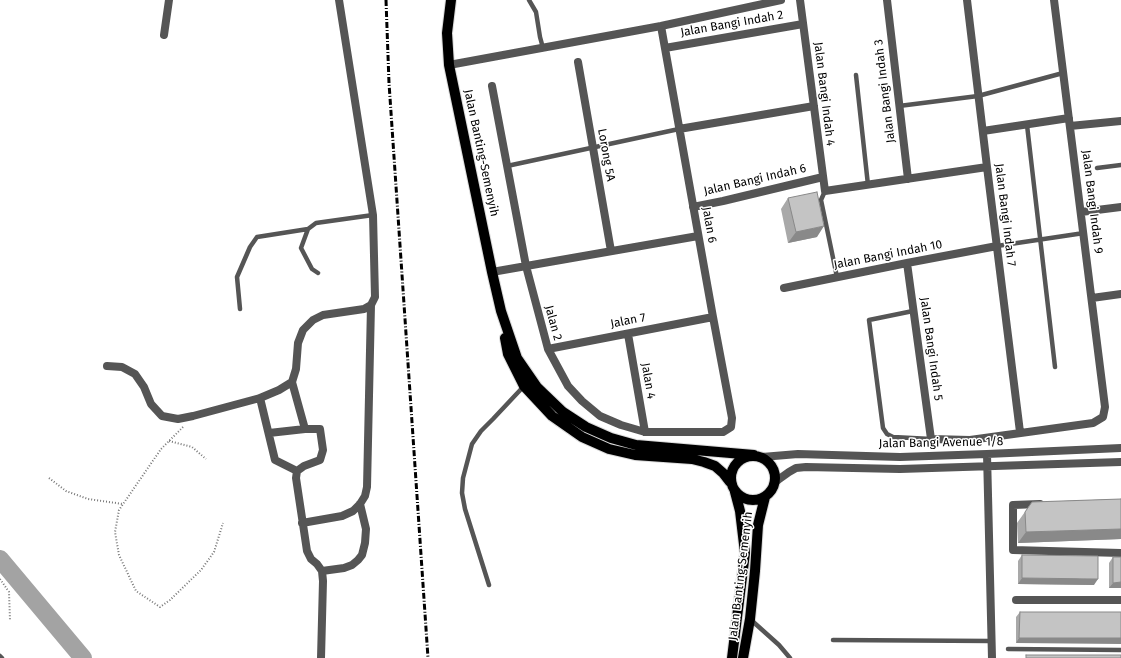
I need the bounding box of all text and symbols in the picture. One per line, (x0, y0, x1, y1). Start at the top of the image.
street label: Jalan Bangi Indah 2 (679, 8, 785, 40)
street label: Jalan Bangi Indah 3 (871, 38, 899, 144)
street label: Jalan Bangi Indah 4 (810, 41, 838, 147)
street label: Jalan Banting-Semenyih (460, 88, 502, 218)
street label: Lorong 5A (594, 128, 618, 182)
street label: Jalan Bangi Indah 9 (1078, 149, 1106, 255)
street label: Jalan Bangi Indah 6 (702, 161, 808, 199)
street label: Jalan Bangi Indah 7 (992, 163, 1018, 267)
street label: Jalan 6 (699, 206, 719, 244)
street label: Jalan Bangi Indah 10 (832, 237, 944, 273)
street label: Jalan Bangi Indah 5 (917, 296, 945, 402)
street label: Jalan 2 (541, 304, 565, 342)
street label: Jalan 7 (609, 311, 647, 331)
street label: Jalan 4 (638, 362, 658, 400)
street label: Jalan Bangi Avenue 1/8 (879, 435, 1003, 451)
street label: Jalan Banting-Semenyih (726, 511, 756, 641)

